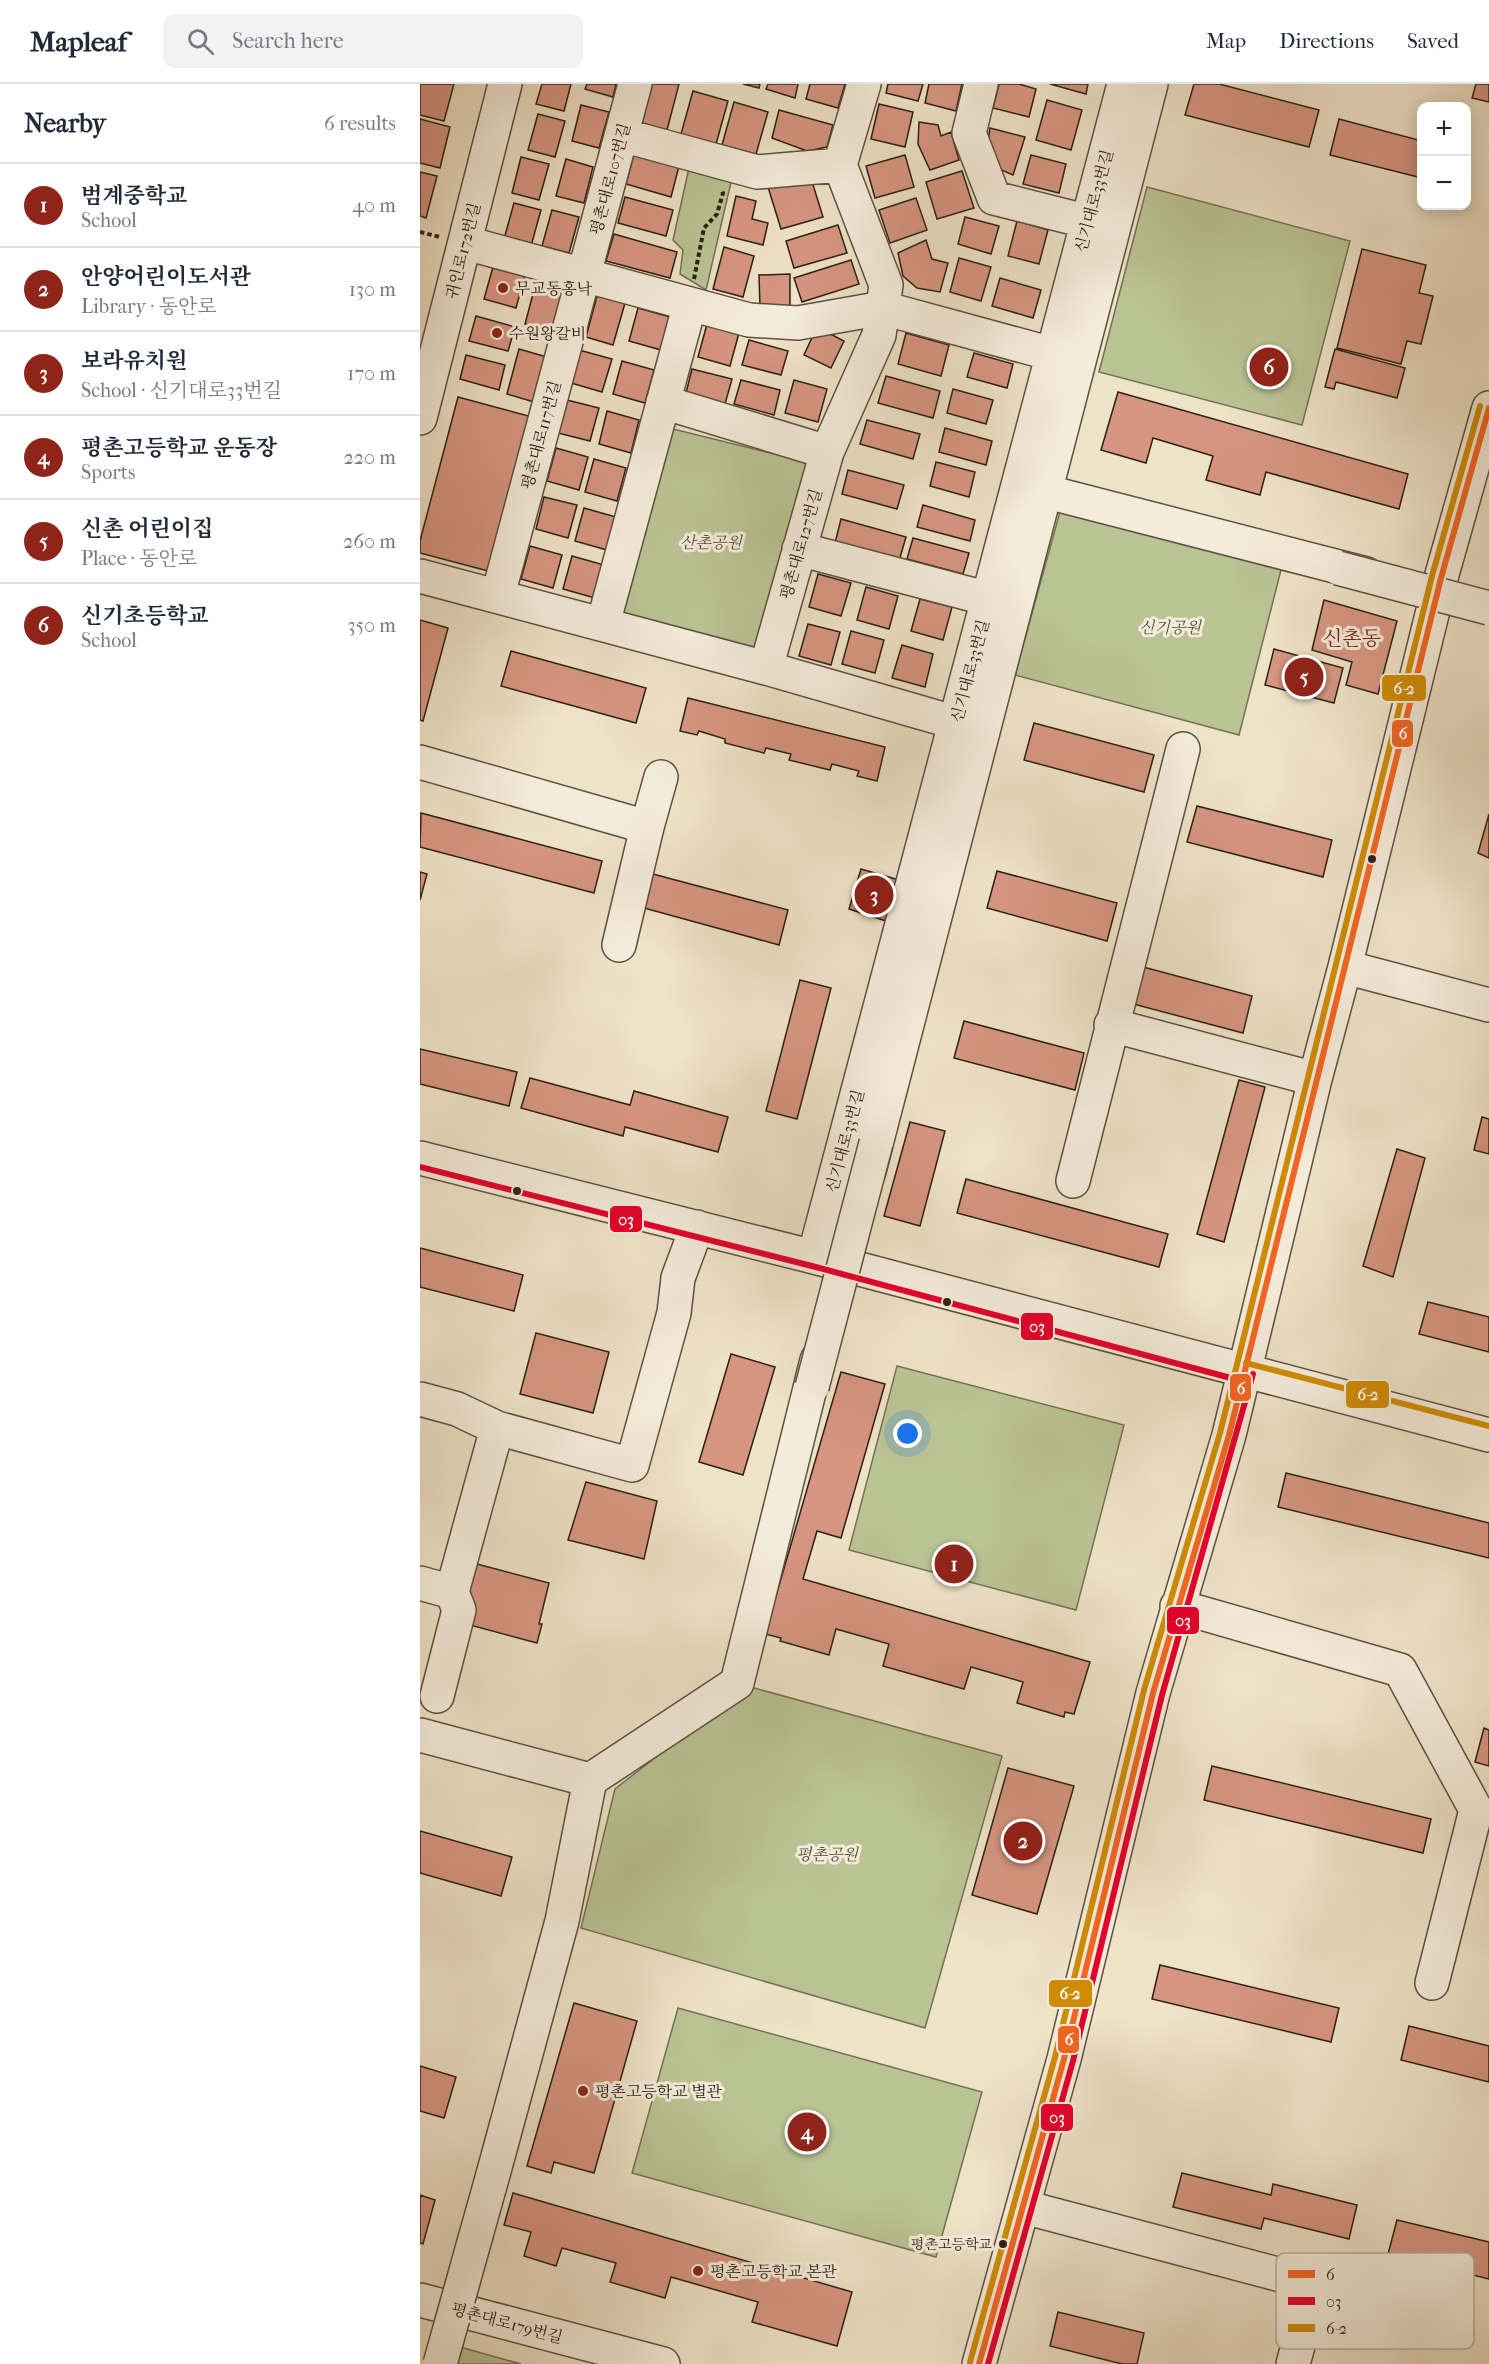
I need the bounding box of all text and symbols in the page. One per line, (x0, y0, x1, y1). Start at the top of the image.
search box (163, 14, 583, 68)
text: Mapleaf (30, 25, 127, 58)
icon: search (184, 25, 217, 58)
text: Search here (232, 28, 344, 54)
text: Map (1206, 29, 1246, 53)
text: Directions (1279, 29, 1374, 53)
text: Saved (1407, 29, 1459, 53)
map controls (1417, 102, 1471, 210)
button: + (1417, 102, 1471, 156)
text: Nearby (24, 108, 106, 139)
text: 6 results (324, 112, 396, 135)
street label: 평촌대로107번길 (586, 121, 634, 237)
street label: 신기대로33번길 (1071, 147, 1117, 255)
button: − (1417, 156, 1471, 210)
text: 범계중학교 (81, 183, 187, 209)
text: 1 (40, 194, 47, 217)
text: 40 m (352, 194, 396, 217)
street label: 귀인로172번길 (442, 201, 484, 301)
text: School (81, 209, 137, 232)
text: 안양어린이도서관 (81, 264, 251, 290)
text: 2 (38, 278, 49, 301)
text: 130 m (349, 278, 396, 301)
place label: 무교동홍낙 (515, 279, 593, 298)
marker: 무교동홍낙 (496, 281, 510, 295)
text: Library · 동안로 (81, 295, 217, 318)
place label: 수원왕갈비 (509, 324, 586, 343)
marker: 수원왕갈비 (490, 326, 504, 340)
pin: 6 (1250, 344, 1288, 390)
text: 보라유치원 (81, 348, 187, 374)
text: 3 (39, 362, 48, 385)
text: 170 m (347, 362, 396, 385)
text: School · 신기대로33번길 (81, 379, 282, 402)
street label: 평촌대로117번길 (517, 379, 565, 491)
text: 평촌고등학교 운동장 (81, 435, 277, 461)
text: 4 (38, 446, 49, 469)
text: 220 m (343, 446, 396, 469)
text: Sports (81, 461, 135, 484)
street label: 평촌대로127번길 (776, 486, 826, 602)
text: 신촌 어린이집 (81, 516, 213, 542)
text: 5 (39, 530, 48, 553)
text: 260 m (343, 530, 396, 553)
park label: 산촌공원 (680, 533, 743, 552)
text: Place · 동안로 (81, 547, 197, 570)
text: 신기초등학교 (81, 603, 209, 629)
text: 6 (38, 614, 49, 637)
text: 350 m (347, 614, 396, 637)
street label: 신기대로33번길 (947, 617, 993, 725)
park label: 신기공원 (1139, 618, 1202, 637)
district label: 신촌동 (1323, 627, 1381, 650)
text: School (81, 629, 137, 652)
pin: 5 (1284, 654, 1324, 700)
line badge: 6-2 (1381, 674, 1427, 702)
text: 6-2 (1393, 679, 1415, 698)
line badge: 6 (1391, 719, 1414, 748)
text: 6 (1399, 724, 1408, 743)
unlabelled marker (1366, 853, 1378, 865)
pin: 3 (854, 872, 894, 918)
street label: 신기대로33번길 (822, 1087, 868, 1195)
unlabelled marker (511, 1185, 523, 1197)
line badge: 03 (609, 1205, 643, 1233)
text: 03 (618, 1210, 634, 1230)
unlabelled marker (941, 1296, 953, 1308)
line badge: 03 (1020, 1312, 1054, 1341)
text: 03 (1029, 1317, 1045, 1337)
line badge: 6 (1229, 1373, 1252, 1402)
text: 6 (1237, 1379, 1246, 1398)
line badge: 6-2 (1345, 1380, 1390, 1409)
text: 6-2 (1357, 1385, 1379, 1404)
your location (893, 1419, 922, 1448)
pin: 1 (934, 1542, 974, 1586)
line badge: 03 (1166, 1606, 1200, 1635)
text: 03 (1175, 1611, 1191, 1631)
pin: 2 (1004, 1818, 1042, 1864)
park label: 평촌공원 (796, 1845, 859, 1864)
line badge: 6-2 (1048, 1979, 1093, 2008)
text: 6-2 (1059, 1984, 1081, 2003)
line badge: 6 (1057, 2025, 1080, 2054)
text: 6 (1065, 2030, 1074, 2049)
place label: 평촌고등학교 별관 (595, 2082, 723, 2101)
marker: 평촌고등학교 별관 (576, 2084, 590, 2098)
line badge: 03 (1040, 2103, 1074, 2132)
text: 03 (1049, 2108, 1065, 2128)
pin: 4 (788, 2110, 826, 2154)
place label: 평촌고등학교 (911, 2236, 992, 2253)
marker: 평촌고등학교 (997, 2238, 1009, 2250)
legend (1276, 2253, 1474, 2349)
place label: 평촌고등학교 본관 (710, 2262, 838, 2281)
marker: 평촌고등학교 본관 (691, 2264, 705, 2278)
text: 6 (1326, 2265, 1335, 2284)
text: 03 (1326, 2292, 1341, 2311)
street label: 평촌대로179번길 (449, 2299, 565, 2347)
text: 6-2 (1326, 2319, 1347, 2338)

